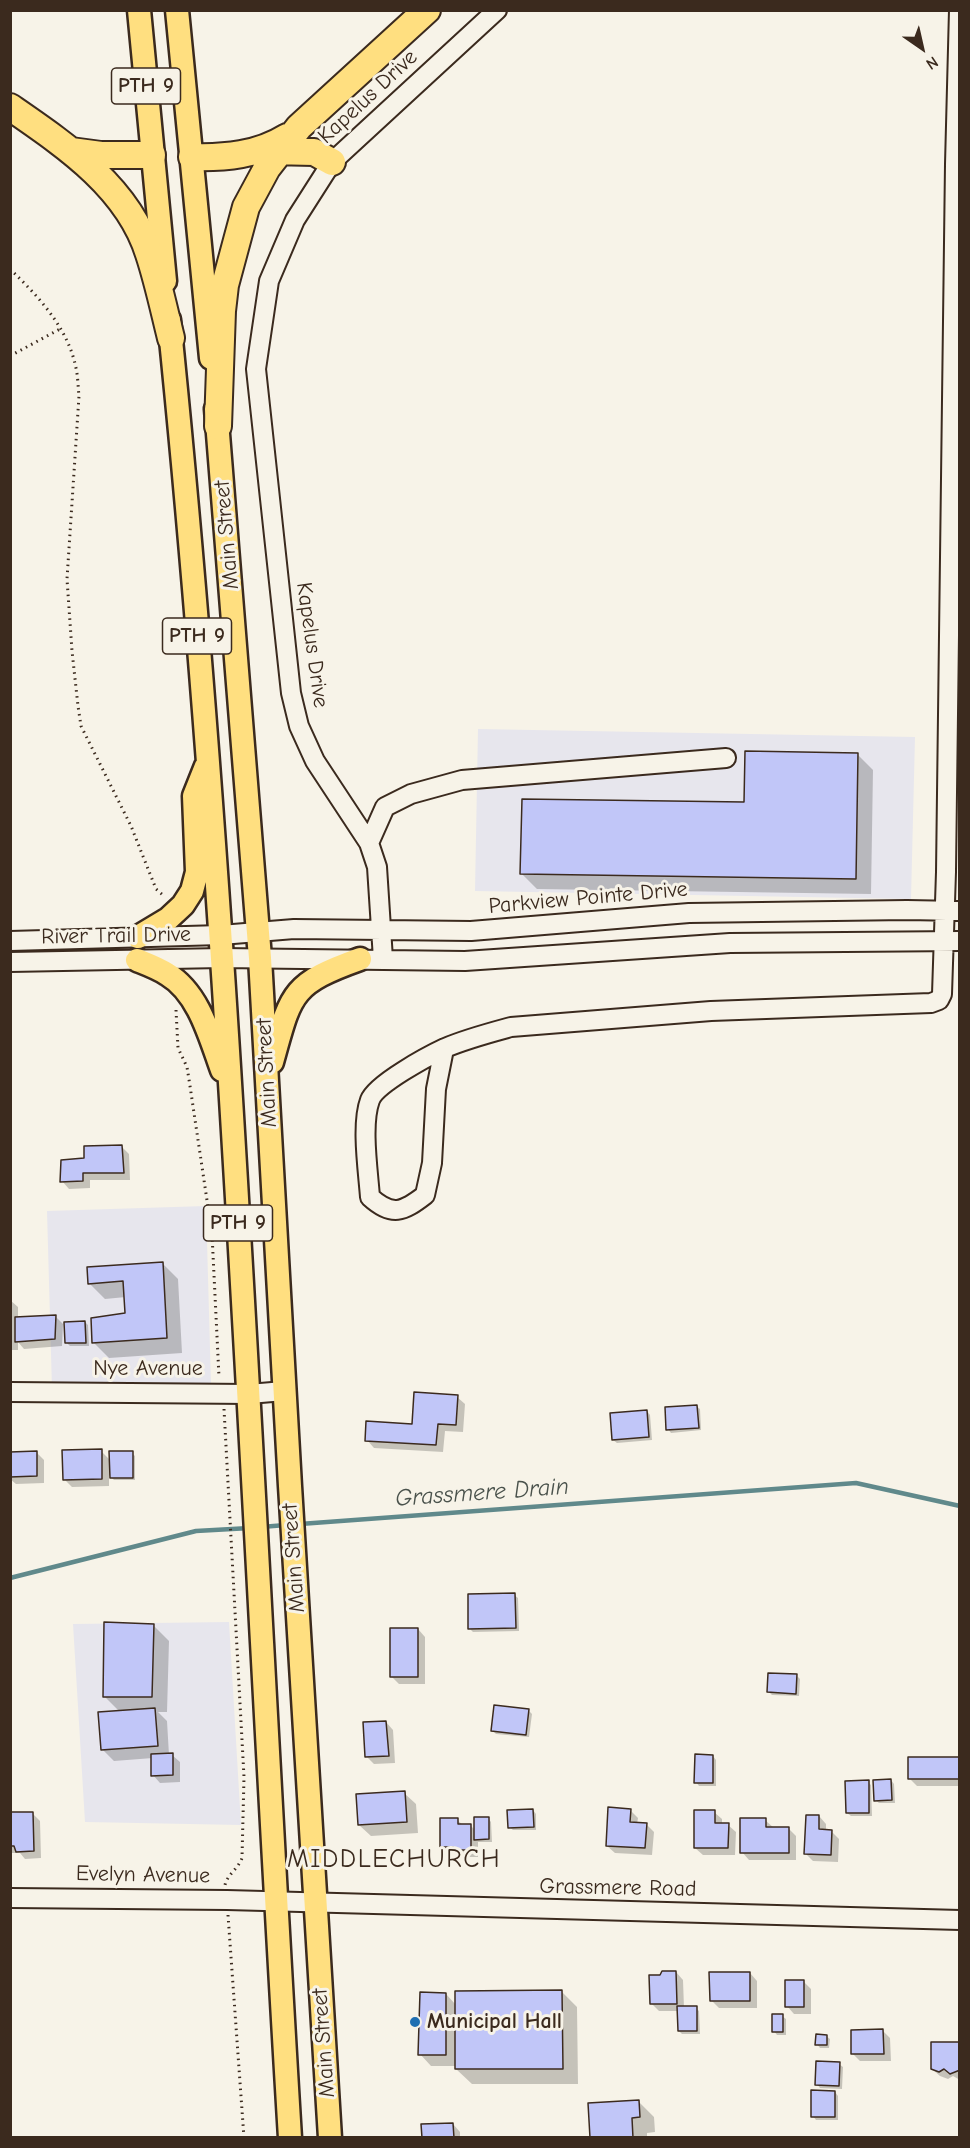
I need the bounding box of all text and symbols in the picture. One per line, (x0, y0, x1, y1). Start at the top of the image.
north arrow (892, 18, 952, 78)
street label: Kapelus Drive (313, 44, 423, 150)
text: N (923, 53, 941, 73)
road number: PTH 9 (112, 68, 180, 104)
street label: Main Street (209, 479, 245, 591)
street label: Kapelus Drive (290, 581, 334, 709)
road number: PTH 9 (162, 618, 232, 654)
street label: Parkview Pointe Drive (488, 876, 688, 920)
street label: River Trail Drive (41, 921, 191, 951)
street label: Main Street (251, 1018, 283, 1128)
road number: PTH 9 (204, 1205, 272, 1241)
street label: Nye Avenue (93, 1356, 203, 1382)
water label: Grassmere Drain (394, 1473, 570, 1513)
street label: Main Street (277, 1503, 311, 1613)
district label: MIDDLECHURCH (287, 1844, 501, 1876)
street label: Evelyn Avenue (76, 1861, 210, 1889)
street label: Grassmere Road (539, 1873, 697, 1903)
street label: Main Street (307, 1988, 341, 2098)
place label: Municipal Hall (427, 2009, 562, 2035)
marker: Municipal Hall (408, 2015, 422, 2029)

